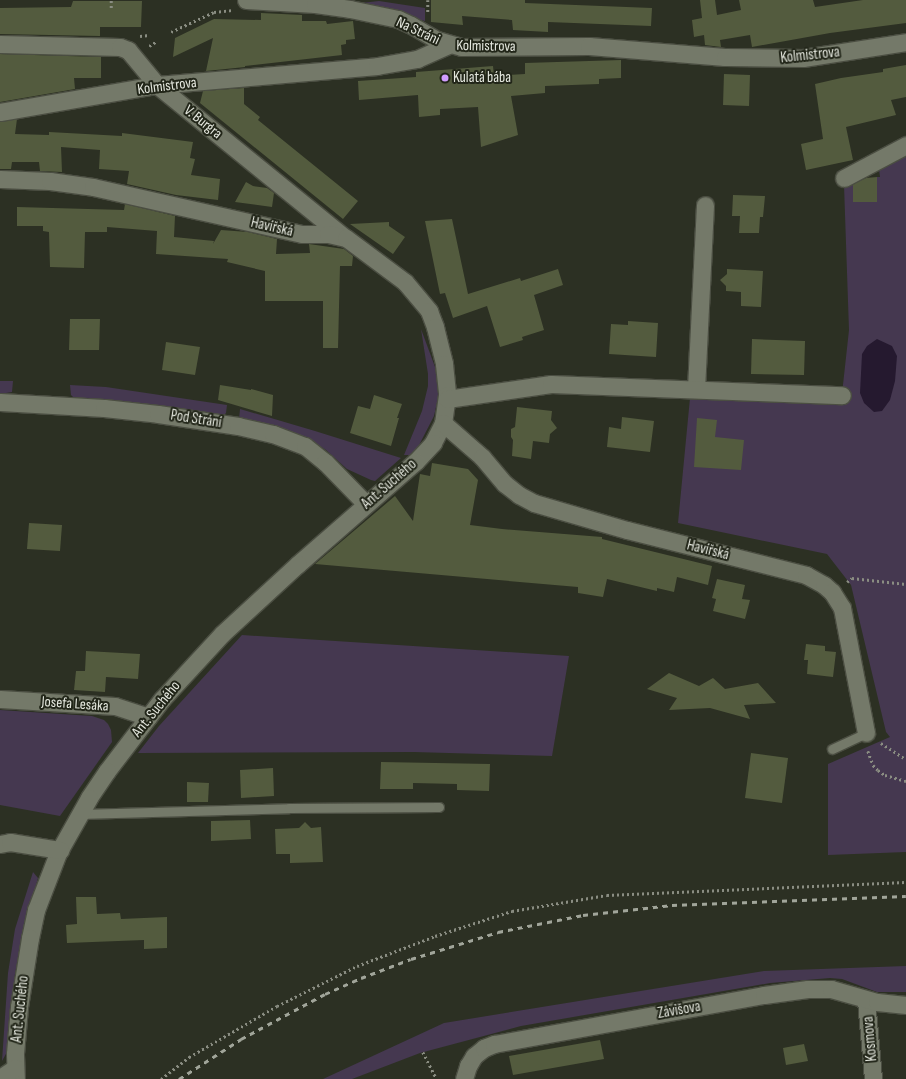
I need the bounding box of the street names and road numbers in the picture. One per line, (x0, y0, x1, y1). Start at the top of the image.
street label: Na Stráni (393, 13, 443, 49)
street label: Kolmistrova (456, 36, 516, 56)
street label: Kolmistrova (779, 43, 841, 67)
street label: Kolmistrova (136, 73, 198, 99)
street label: V. Burgra (180, 101, 226, 143)
street label: Havířská (249, 213, 295, 241)
street label: Pod Strání (169, 406, 223, 432)
street label: Ant. Suchého (358, 455, 420, 513)
street label: Havířská (685, 536, 731, 564)
street label: Ant. Suchého (128, 677, 184, 741)
street label: Josefa Lesáka (41, 693, 109, 715)
street label: Ant. Suchého (8, 975, 32, 1043)
street label: Závišova (656, 997, 702, 1023)
street label: Kosmova (859, 1016, 881, 1062)

